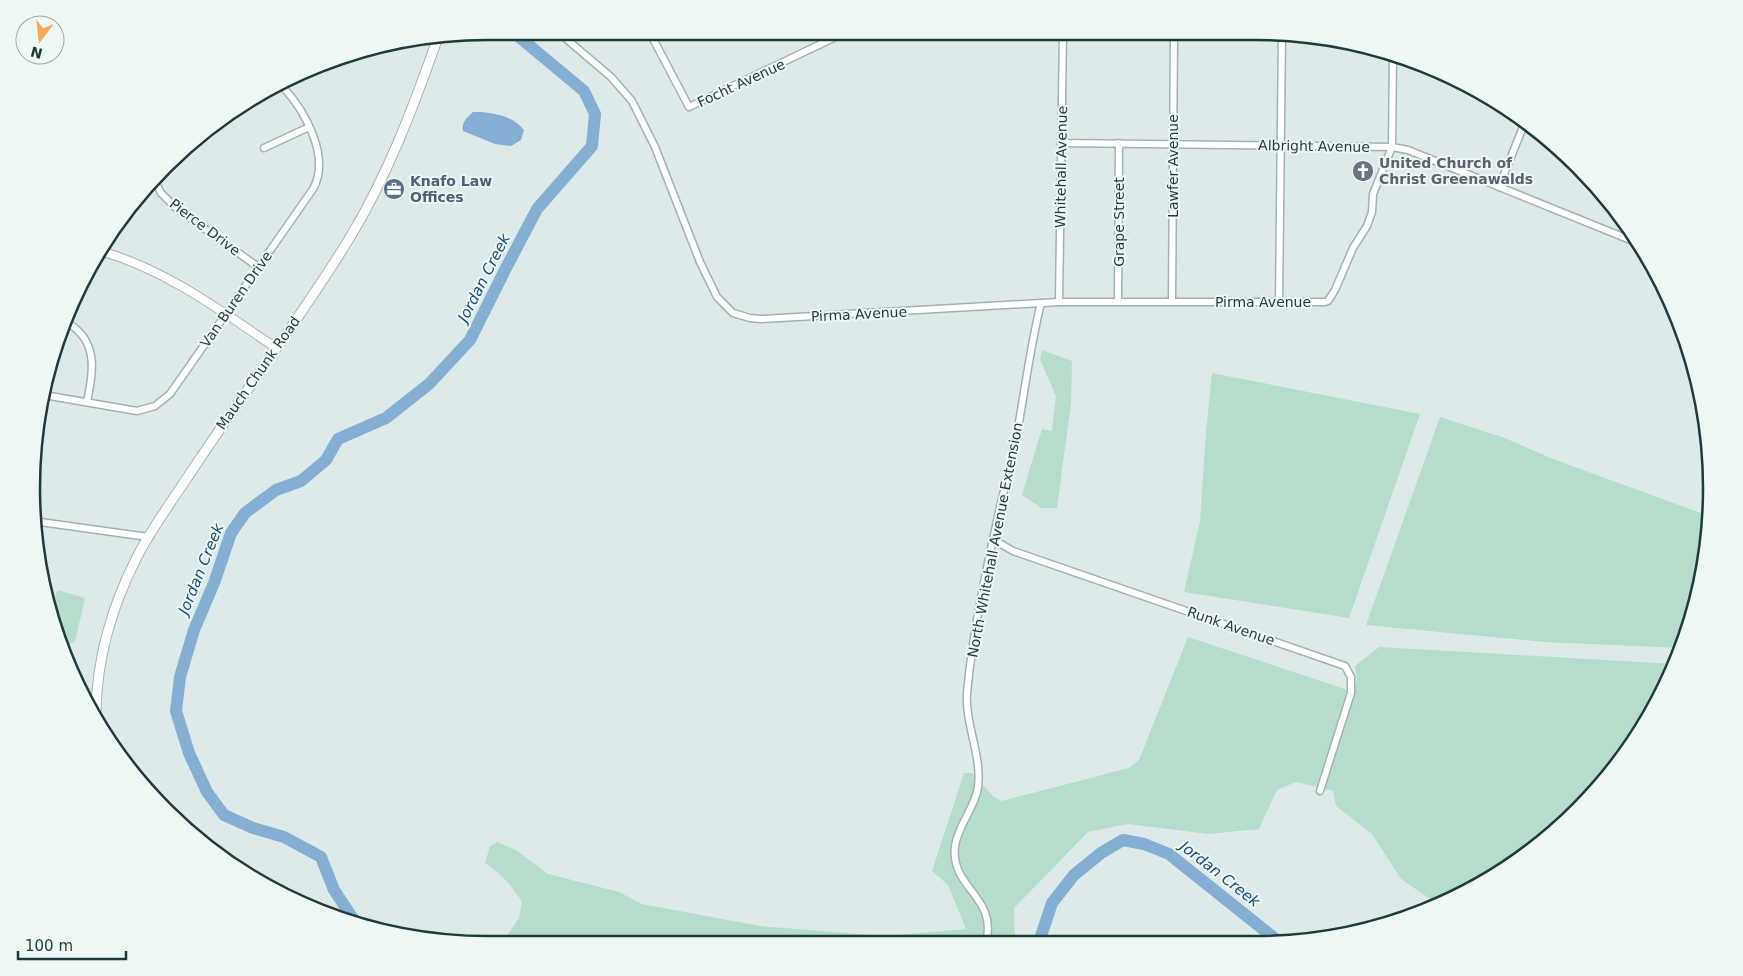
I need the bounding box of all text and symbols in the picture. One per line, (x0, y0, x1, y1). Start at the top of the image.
north arrow (15, 15, 65, 65)
text: N (29, 43, 44, 62)
street label: Focht Avenue (695, 56, 787, 110)
street label: Whitehall Avenue (1052, 106, 1070, 228)
street label: Lawfer Avenue (1165, 114, 1181, 218)
street label: Albright Avenue (1258, 137, 1370, 155)
place label: United Church of Christ Greenawalds (1379, 155, 1533, 187)
church icon: United Church of Christ Greenawalds (1351, 159, 1375, 183)
place label: Knafo Law Offices (410, 173, 492, 205)
office icon: Knafo Law Offices (382, 177, 406, 201)
street label: Grape Street (1111, 177, 1127, 267)
street label: Pierce Drive (167, 195, 243, 259)
water label: Jordan Creek (453, 230, 515, 328)
street label: Van Buren Drive (197, 248, 275, 350)
street label: Pirma Avenue (1215, 294, 1311, 310)
street label: Pirma Avenue (811, 303, 907, 325)
street label: Mauch Chunk Road (213, 313, 303, 433)
street label: North Whitehall Avenue Extension (964, 421, 1026, 659)
water label: Jordan Creek (173, 520, 228, 620)
street label: Runk Avenue (1185, 604, 1277, 648)
water label: Jordan Creek (1174, 835, 1265, 912)
scale bar (18, 928, 125, 960)
text: 100 m (25, 937, 73, 955)

